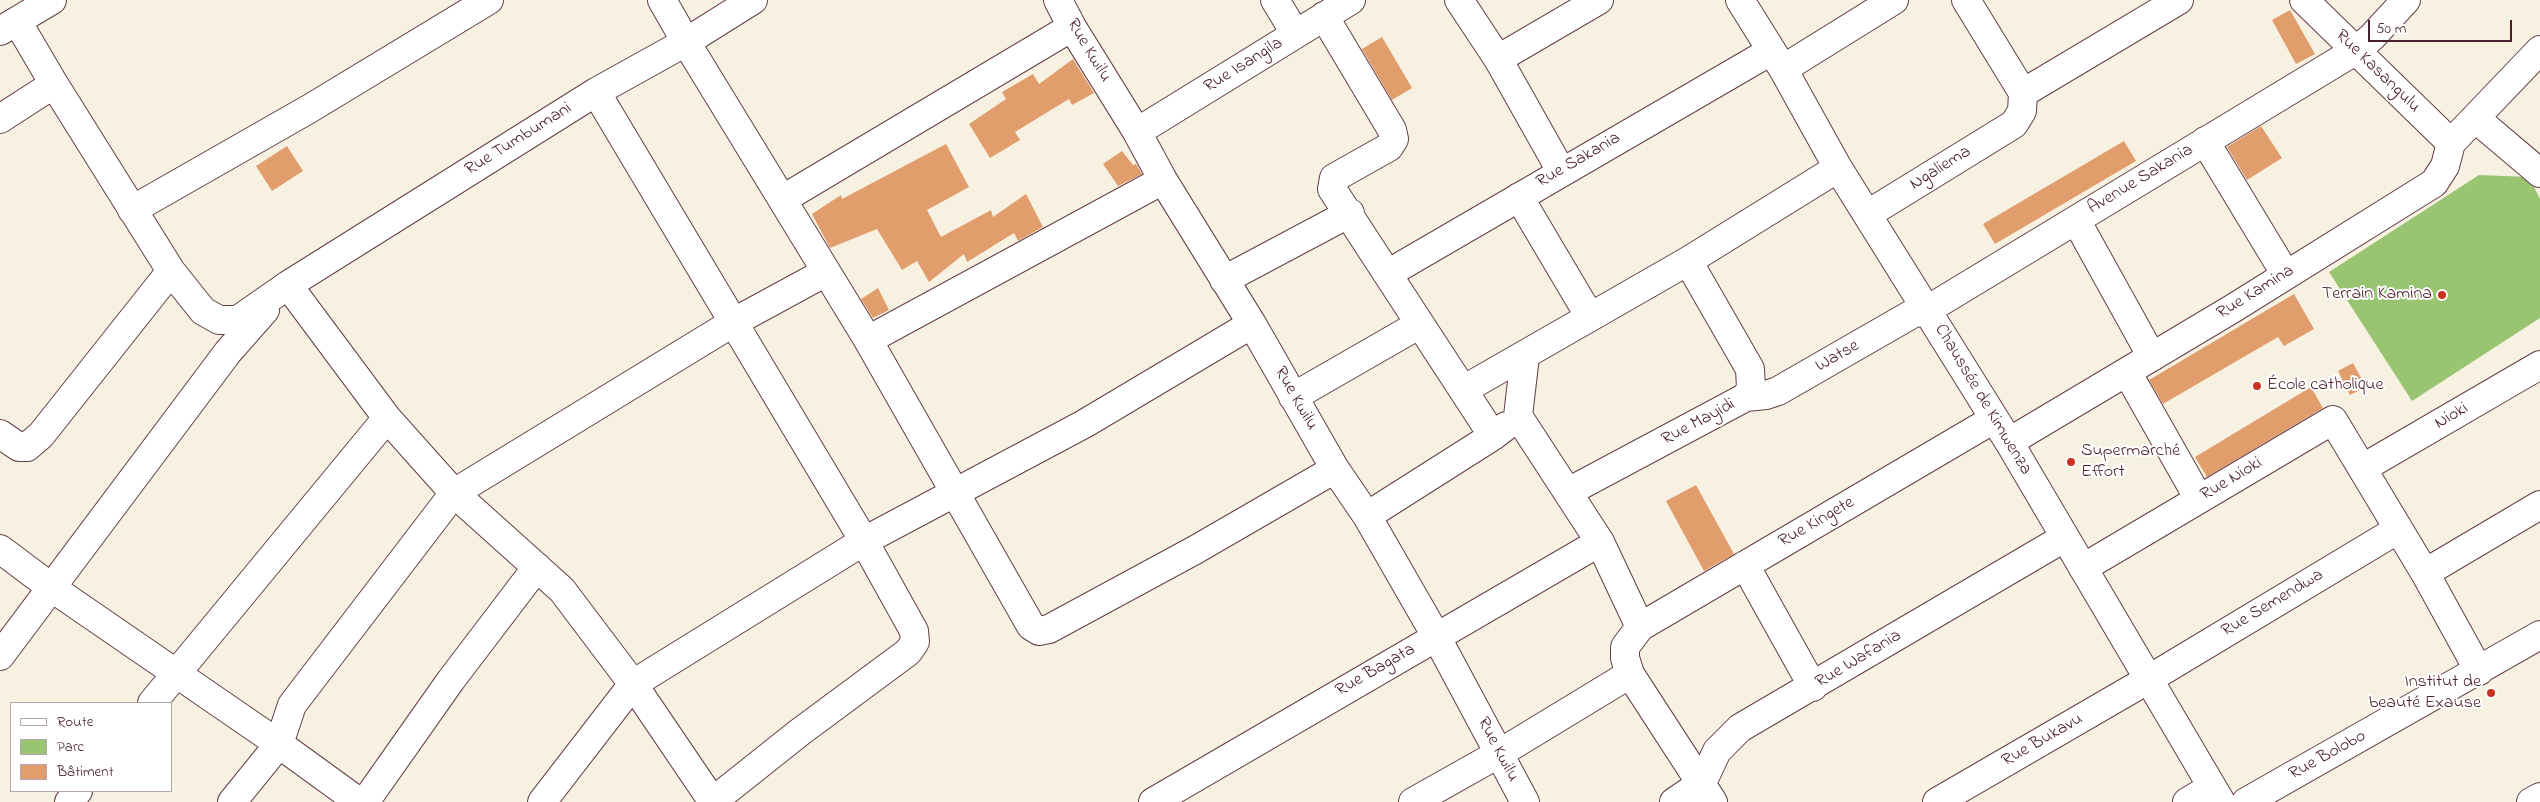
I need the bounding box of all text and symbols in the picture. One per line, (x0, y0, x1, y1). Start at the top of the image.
scale bar (2370, 10, 2514, 42)
street label: Rue Kwilu (1061, 16, 1115, 86)
text: 50 m (2376, 18, 2406, 40)
street label: Rue Kasangulu (2330, 26, 2424, 118)
street label: Rue Isangila (1201, 33, 1287, 99)
street label: Rue Tumbumani (462, 99, 576, 181)
street label: Rue Sakania (1533, 128, 1625, 194)
street label: Avenue Sakania (2084, 140, 2198, 220)
street label: Ngaliema (1906, 142, 1976, 196)
street label: Rue Kamina (2213, 261, 2299, 325)
place label: Terrain Kamina (2322, 284, 2432, 306)
marker: Terrain Kamina (2436, 289, 2448, 301)
street label: Chaussée de Kimwenza (1928, 321, 2036, 479)
street label: Watse (1812, 336, 1864, 378)
street label: Rue Kwilu (1268, 363, 1322, 435)
place label: École catholique (2267, 375, 2383, 397)
marker: École catholique (2251, 380, 2263, 392)
street label: Rue Mayidi (1659, 395, 1739, 451)
street label: Nioki (2431, 399, 2473, 435)
place label: Supermarché Effort (2081, 441, 2180, 484)
street label: Rue Nioki (2197, 453, 2267, 507)
marker: Supermarché Effort (2065, 456, 2077, 468)
street label: Rue Kingete (1775, 493, 1859, 553)
street label: Rue Semendwa (2218, 565, 2328, 643)
street label: Rue Wafania (1812, 626, 1906, 694)
street label: Rue Bagata (1332, 640, 1420, 702)
place label: Institut de beauté Exause (2369, 672, 2481, 714)
marker: Institut de beauté Exause (2485, 687, 2497, 699)
legend (10, 702, 172, 792)
street label: Rue Bukavu (1999, 709, 2087, 773)
text: Route (57, 711, 93, 733)
street label: Rue Kwilu (1471, 714, 1523, 786)
street label: Rue Bolobo (2286, 726, 2370, 786)
text: Parc (57, 736, 84, 758)
text: Bâtiment (57, 761, 114, 783)

